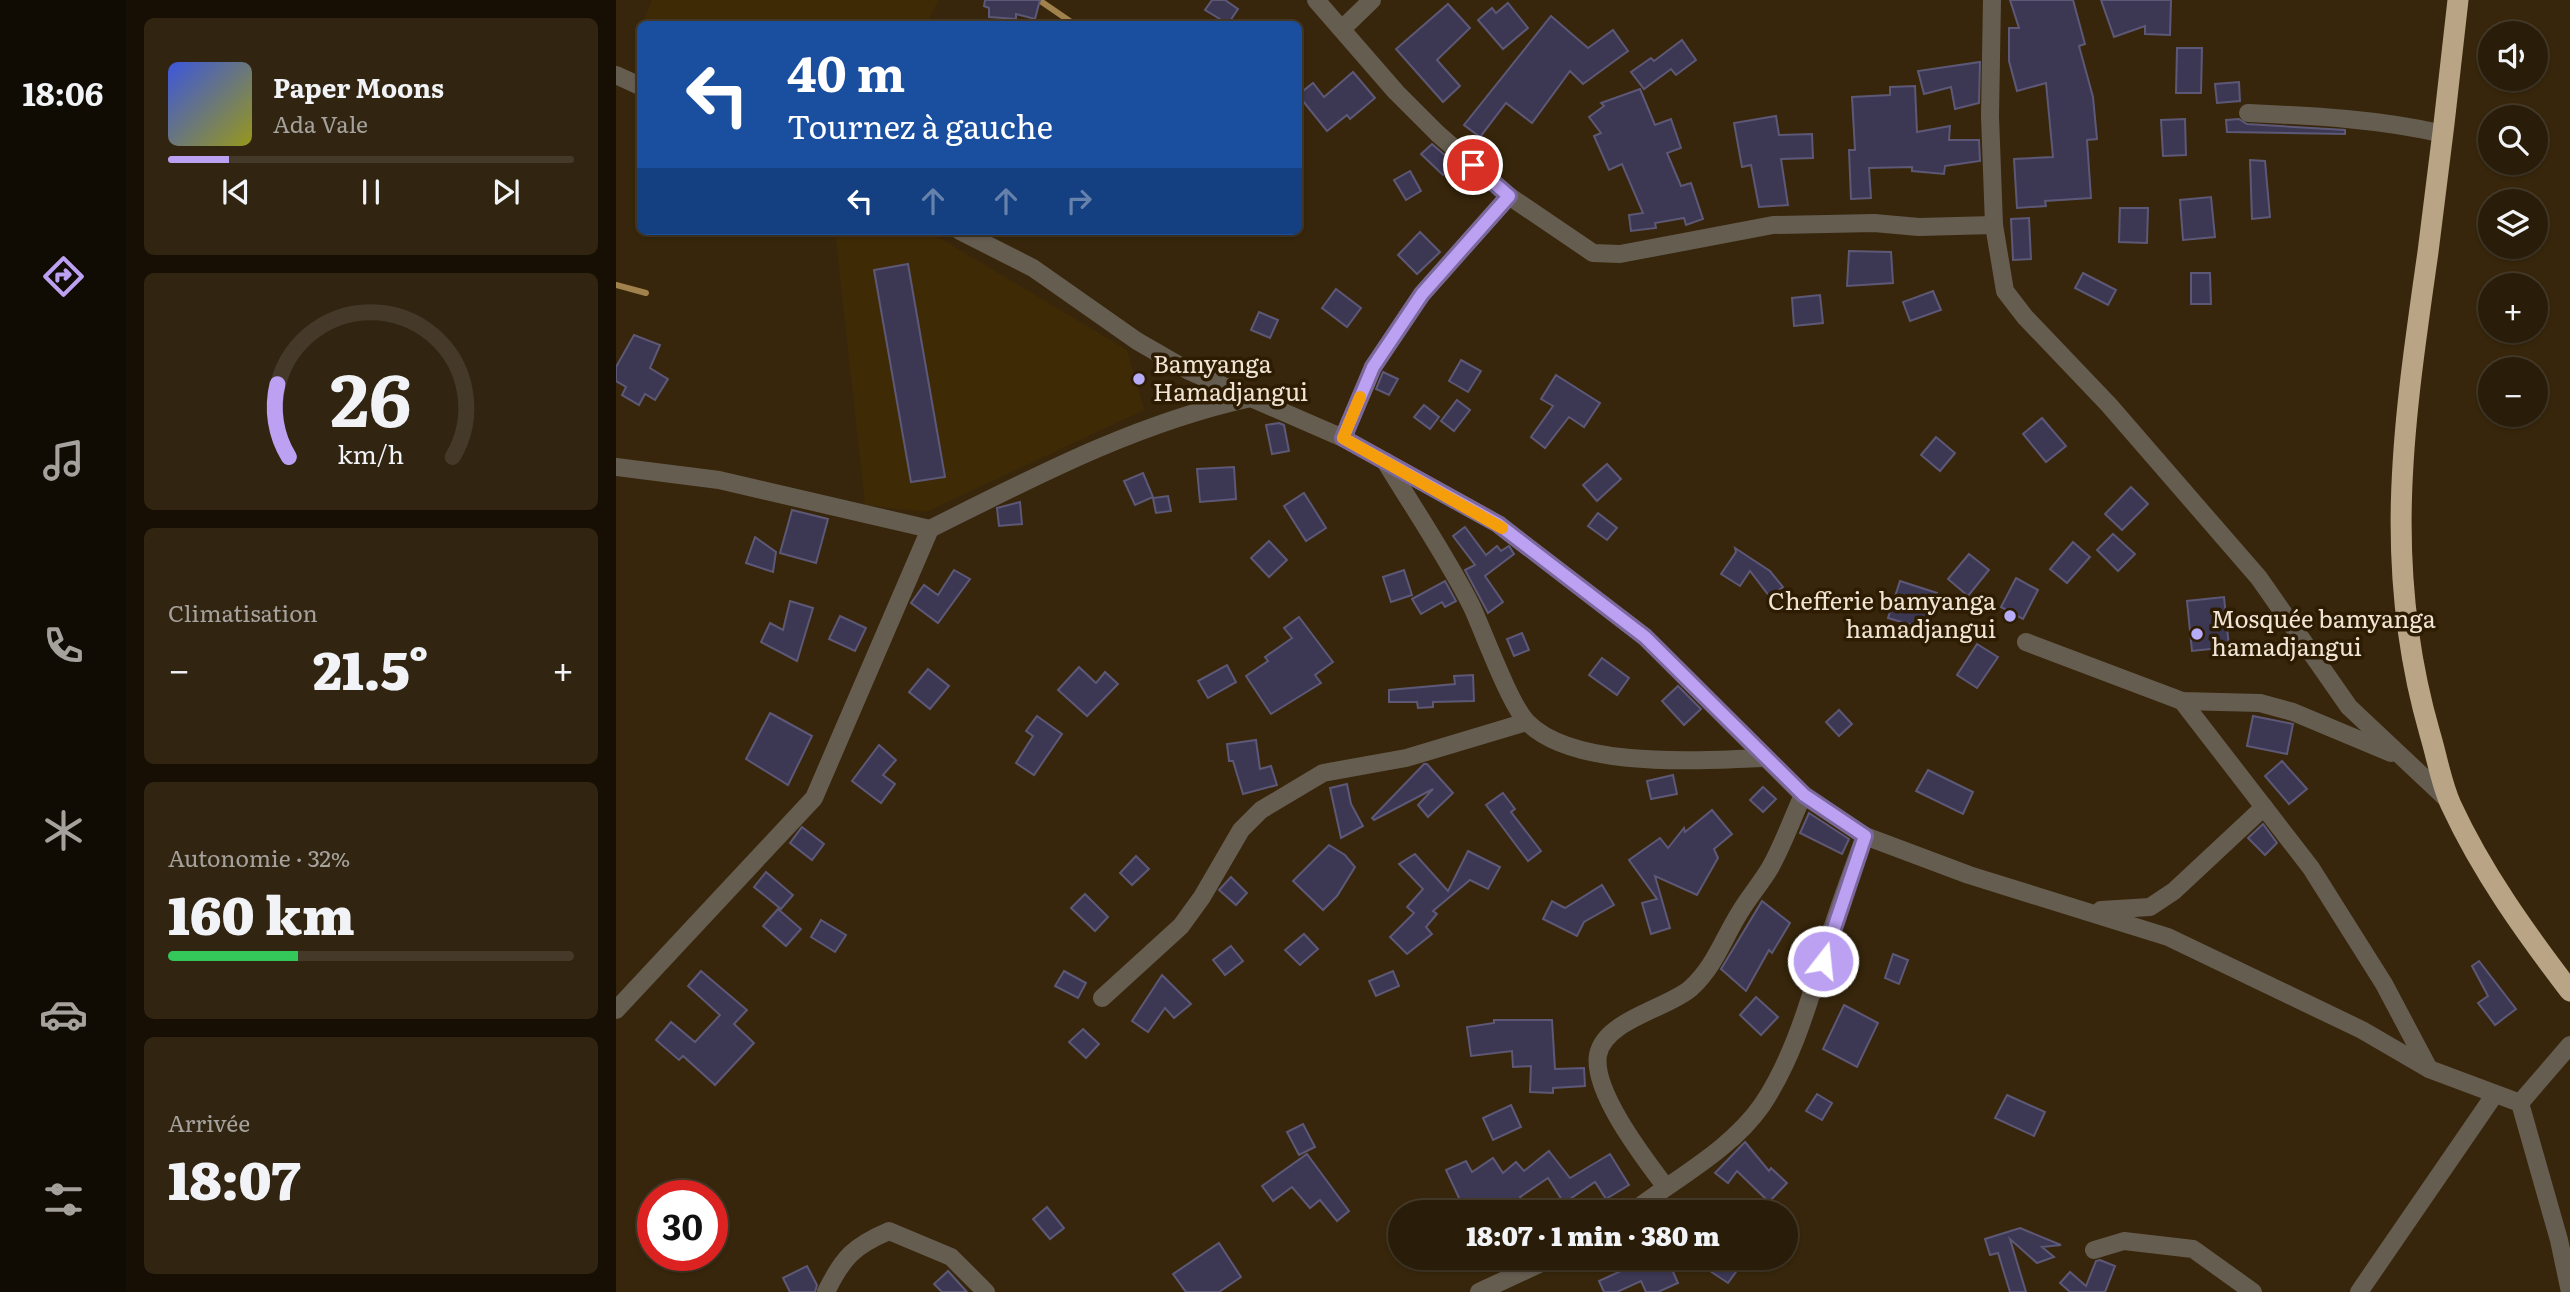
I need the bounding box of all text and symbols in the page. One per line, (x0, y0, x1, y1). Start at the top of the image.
map controls (2478, 21, 2548, 427)
button: sound (2478, 21, 2548, 91)
text: 40 m (787, 34, 905, 107)
icon: left (672, 49, 763, 140)
text: Paper Moons (273, 67, 444, 106)
text: 18:06 (22, 68, 104, 116)
text: Tournez à gauche (787, 101, 1053, 149)
button: search (2478, 105, 2548, 175)
text: Ada Vale (273, 106, 368, 140)
pin (1443, 135, 1503, 195)
icon: arrive (1454, 146, 1492, 184)
icon: previous (217, 173, 255, 211)
icon: pause (352, 173, 390, 211)
icon: next (487, 173, 525, 211)
icon: left (841, 182, 879, 220)
icon: ahead (914, 182, 952, 220)
icon: ahead (987, 182, 1025, 220)
icon: right (1060, 182, 1098, 220)
button: layers (2478, 189, 2548, 259)
icon: directions (39, 252, 88, 301)
button: + (2478, 273, 2548, 343)
text: 26 (330, 342, 412, 450)
place label: Bamyanga Hamadjangui (1153, 345, 1308, 408)
button: − (2478, 357, 2548, 427)
marker: Bamyanga Hamadjangui (1131, 371, 1147, 387)
text: km/h (338, 435, 404, 472)
icon: music (39, 436, 88, 485)
place label: Chefferie bamyanga hamadjangui (1768, 582, 1996, 645)
text: Climatisation (168, 595, 318, 629)
place label: Mosquée bamyanga hamadjangui (2211, 600, 2436, 663)
marker: Chefferie bamyanga hamadjangui (2002, 608, 2018, 624)
icon: phone (39, 621, 88, 670)
marker: Mosquée bamyanga hamadjangui (2189, 626, 2205, 642)
text: 21.5° (313, 629, 429, 706)
text: − (168, 639, 190, 696)
text: + (552, 639, 574, 696)
icon: climate (39, 806, 88, 855)
text: Autonomie · 32% (168, 840, 350, 874)
text: 160 km (168, 874, 355, 951)
position arrow (1786, 924, 1860, 998)
icon: car (39, 990, 88, 1039)
text: Arrivée (168, 1105, 250, 1139)
text: 18:07 (168, 1139, 300, 1216)
icon: filters (39, 1175, 88, 1224)
speed limit sign: 30 (637, 1180, 728, 1271)
text: 18:07 · 1 min · 380 m (1466, 1215, 1720, 1254)

